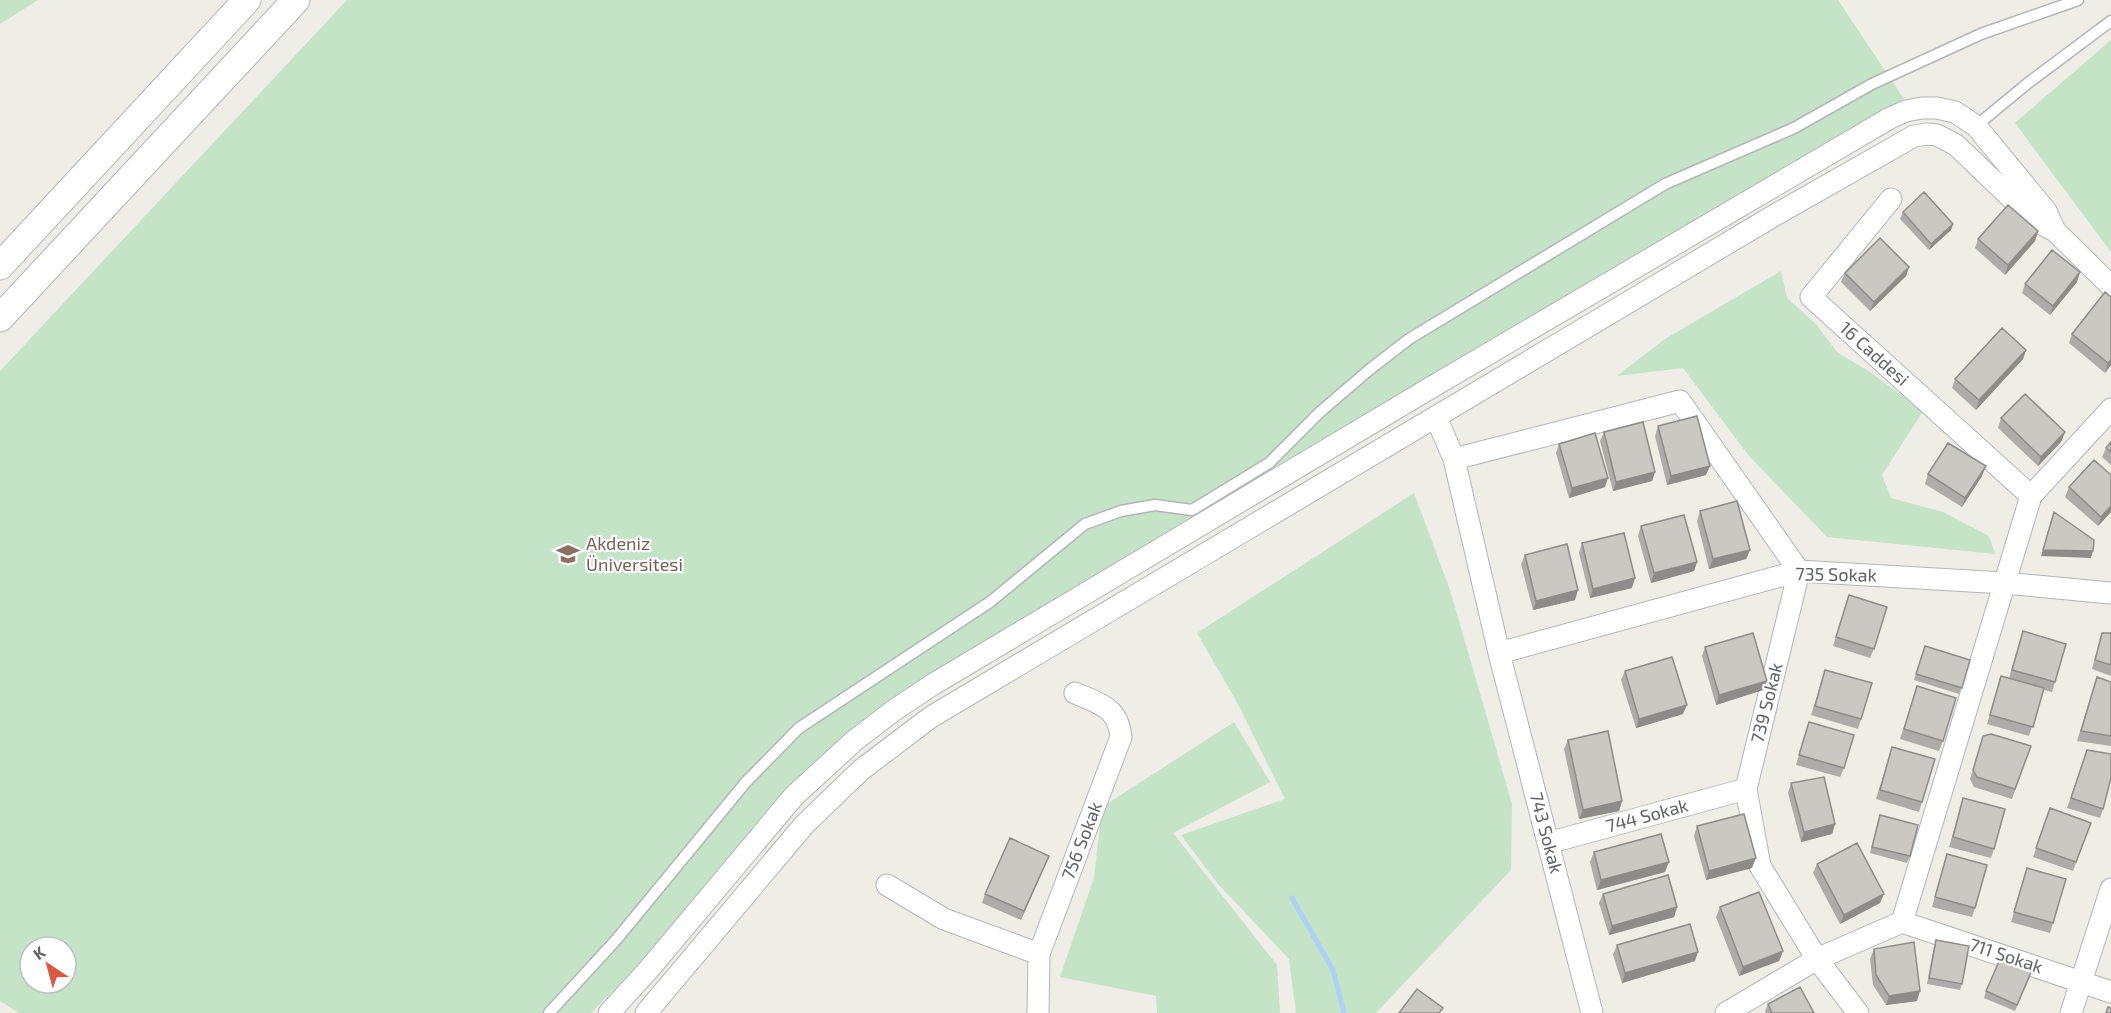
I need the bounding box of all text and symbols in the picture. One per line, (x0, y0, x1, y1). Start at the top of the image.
street label: 16 Caddesi (1836, 316, 1914, 390)
place label: Akdeniz Üniversitesi (586, 532, 683, 575)
school or university icon: Akdeniz Üniversitesi (555, 541, 581, 567)
street label: 735 Sokak (1795, 562, 1877, 586)
street label: 739 Sokak (1745, 660, 1787, 745)
street label: 743 Sokak (1526, 790, 1568, 876)
street label: 744 Sokak (1603, 794, 1690, 837)
street label: 756 Sokak (1056, 799, 1106, 883)
street label: 711 Sokak (1967, 933, 2046, 977)
north arrow (18, 935, 78, 995)
text: K (29, 941, 49, 963)

